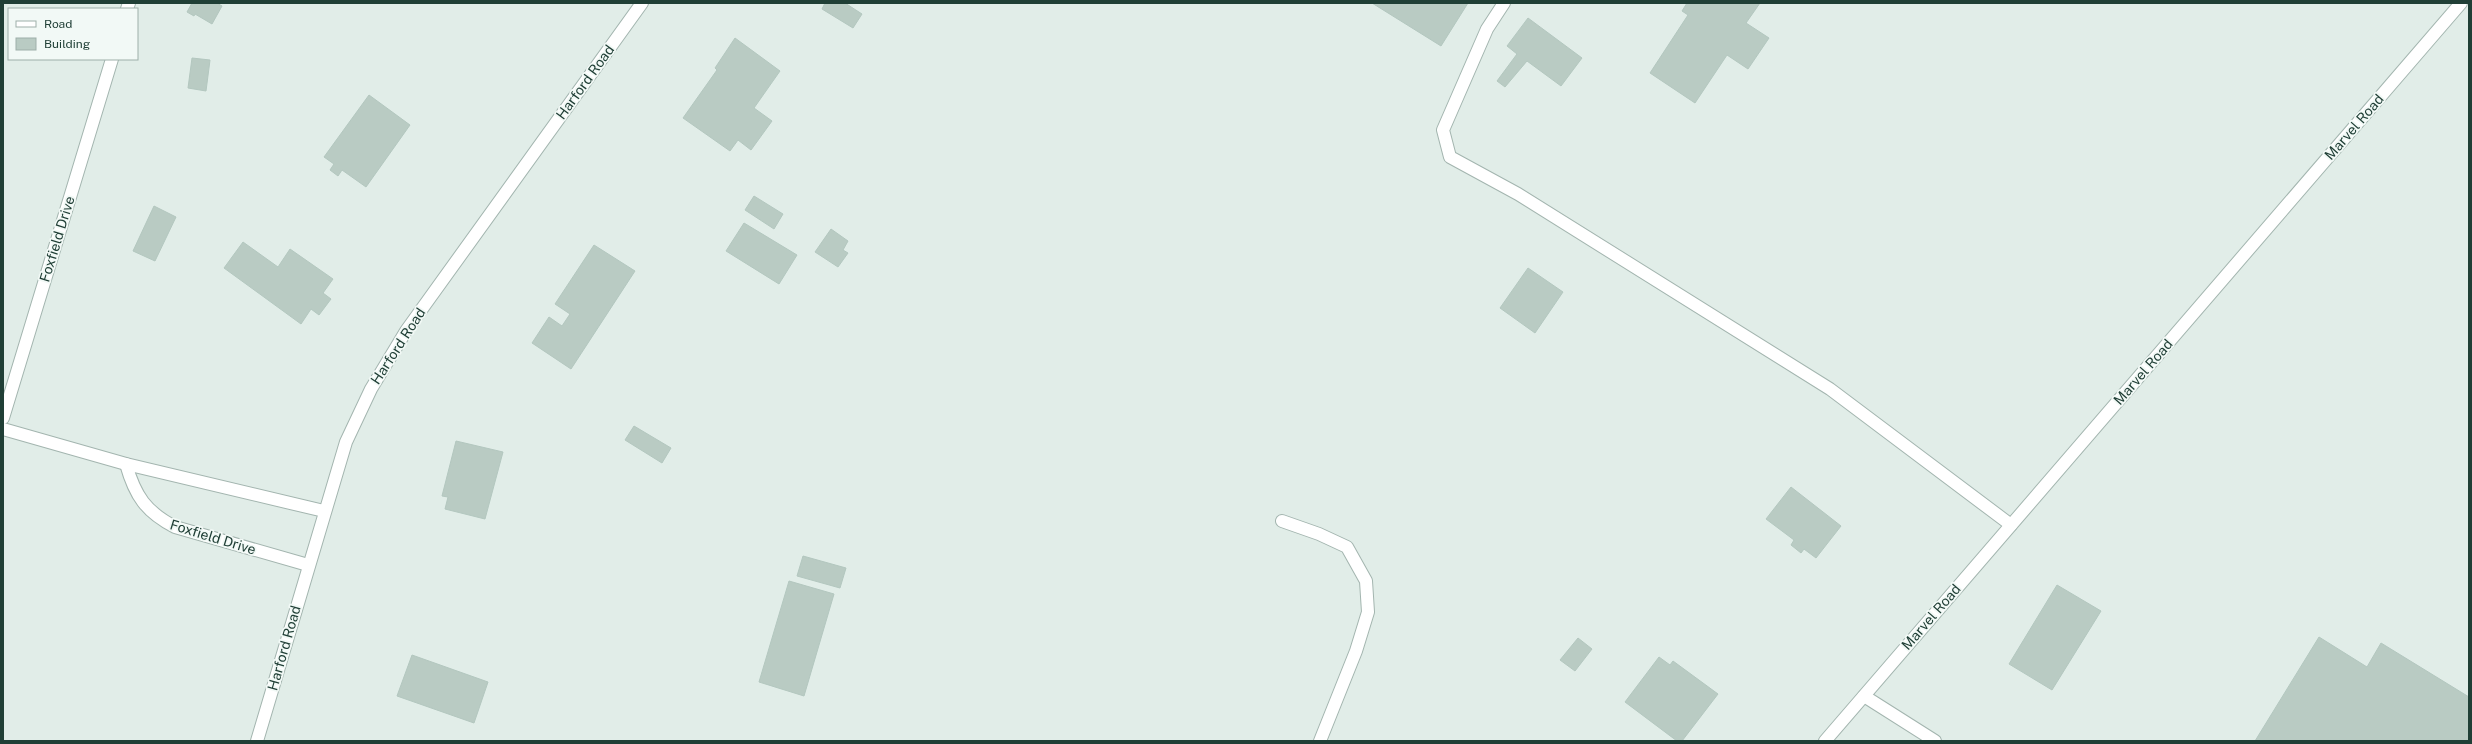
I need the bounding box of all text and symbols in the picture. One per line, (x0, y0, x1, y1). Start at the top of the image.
legend (8, 8, 138, 60)
text: Road (44, 17, 72, 31)
text: Building (44, 37, 90, 51)
street label: Harford Road (553, 42, 617, 122)
street label: Marvel Road (2321, 91, 2387, 163)
street label: Foxfield Drive (36, 194, 78, 284)
street label: Harford Road (367, 305, 429, 387)
street label: Marvel Road (2110, 336, 2176, 408)
street label: Foxfield Drive (168, 516, 258, 558)
street label: Marvel Road (1898, 581, 1964, 653)
street label: Harford Road (264, 604, 304, 692)

